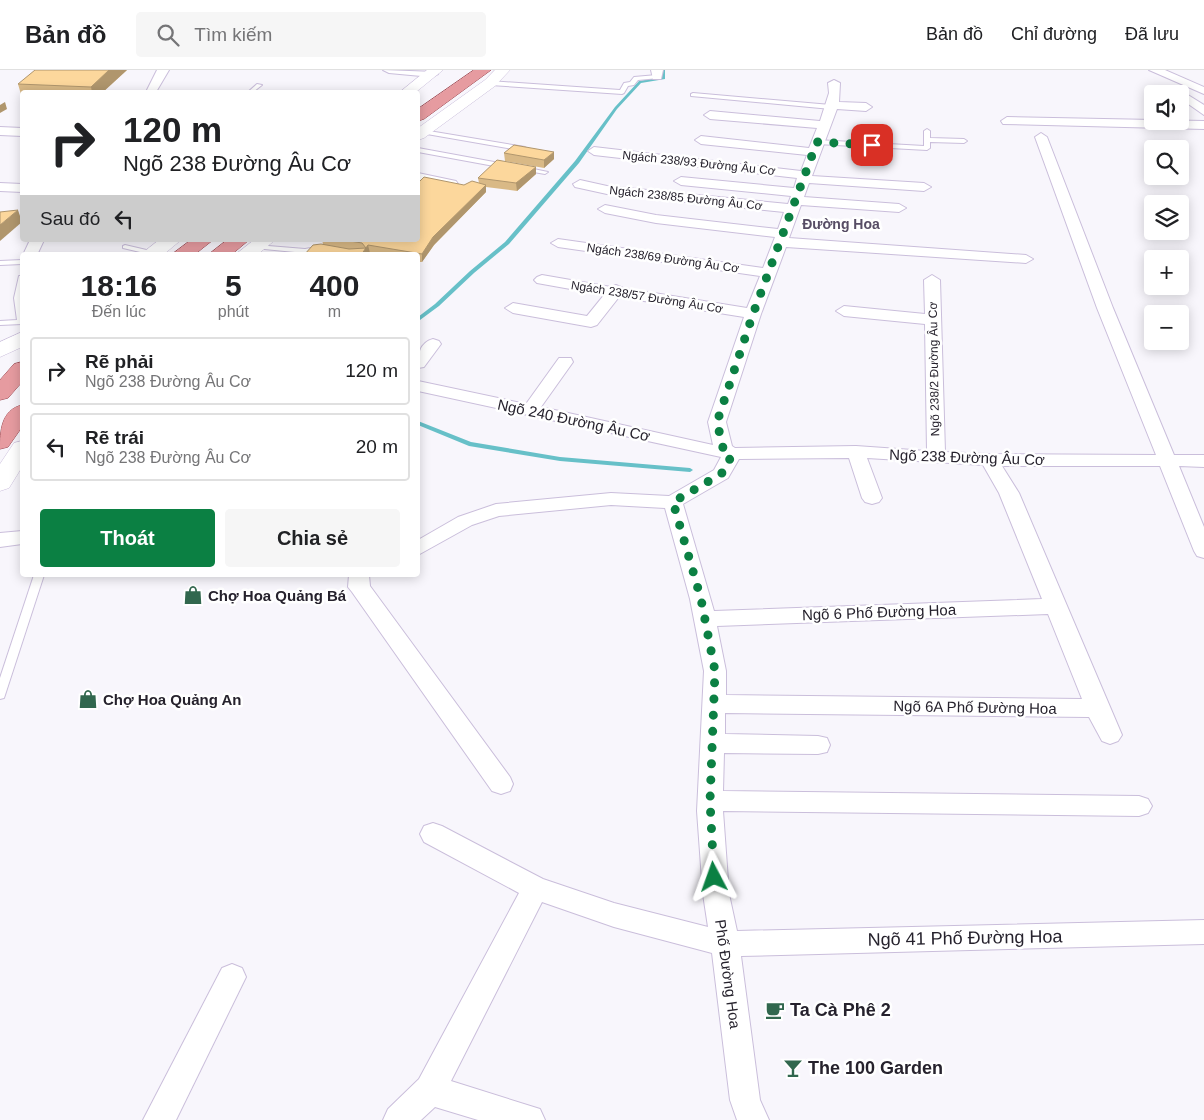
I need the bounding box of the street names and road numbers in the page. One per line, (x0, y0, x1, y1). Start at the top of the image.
street label: Ngách 238/93 Đường Âu Cơ (622, 147, 776, 178)
street label: Ngách 238/85 Đường Âu Cơ (609, 182, 763, 213)
street label: Ngách 238/69 Đường Âu Cơ (586, 239, 740, 276)
street label: Ngách 238/57 Đường Âu Cơ (570, 277, 724, 316)
street label: Ngõ 238/2 Đường Âu Cơ (925, 302, 942, 436)
street label: Ngõ 240 Đường Âu Cơ (496, 396, 652, 445)
street label: Ngõ 238 Đường Âu Cơ (889, 446, 1045, 468)
street label: Ngõ 6 Phố Đường Hoa (802, 601, 957, 623)
street label: Ngõ 6A Phố Đường Hoa (893, 697, 1057, 717)
street label: Phố Đường Hoa (712, 918, 744, 1030)
street label: Ngõ 41 Phố Đường Hoa (867, 926, 1064, 950)

